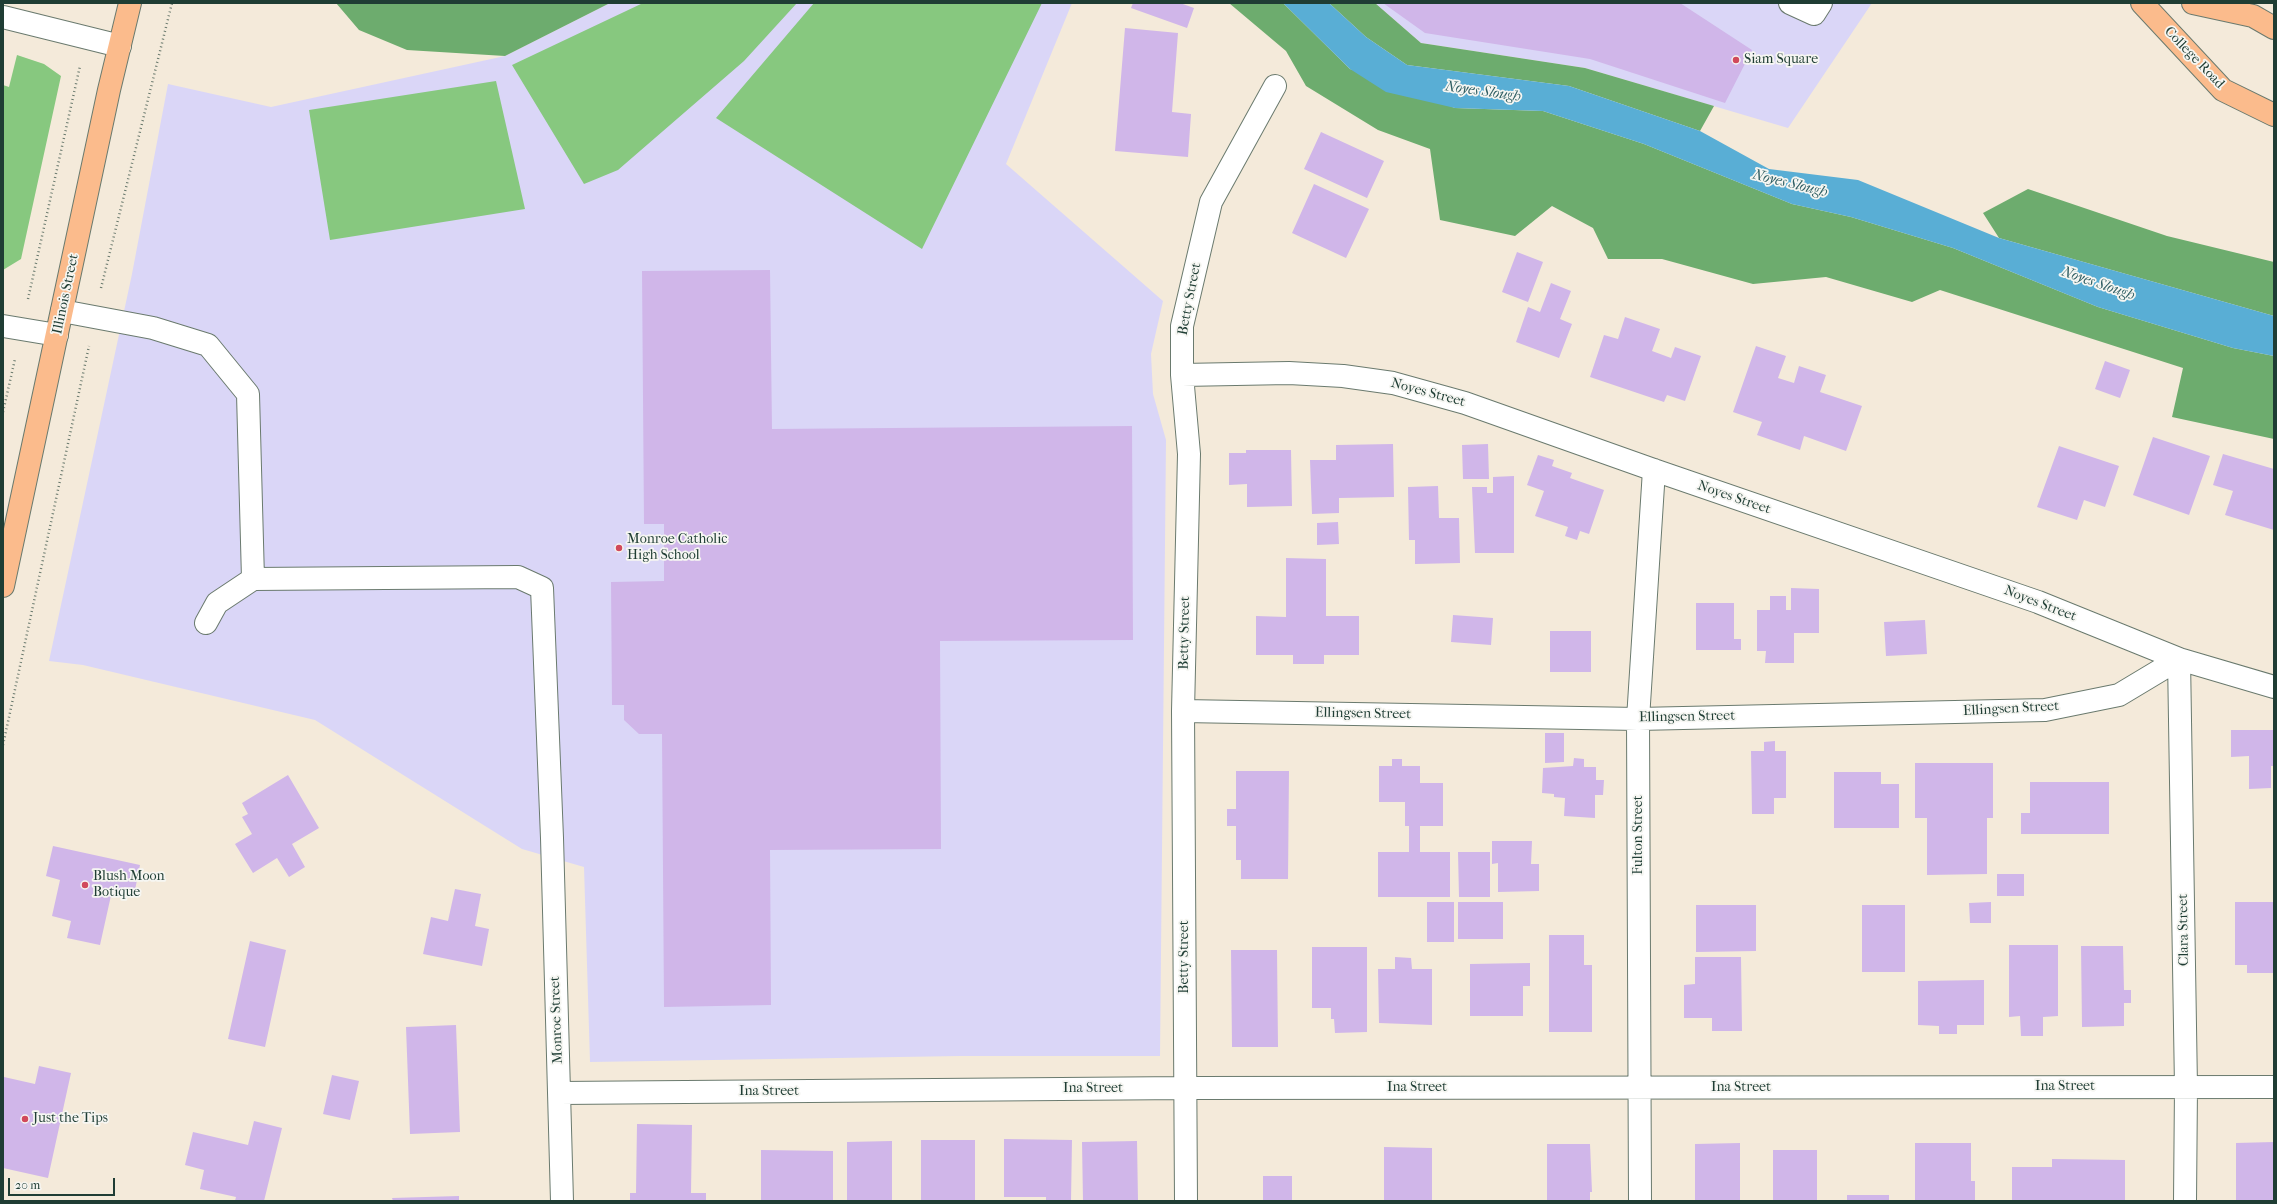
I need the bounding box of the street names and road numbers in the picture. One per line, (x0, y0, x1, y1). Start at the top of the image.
street label: College Road (2160, 24, 2228, 92)
street label: Illinois Street (49, 252, 83, 336)
street label: Betty Street (1175, 261, 1205, 337)
street label: Noyes Street (1389, 375, 1467, 411)
street label: Noyes Street (1695, 478, 1773, 518)
street label: Noyes Street (2001, 583, 2079, 625)
street label: Betty Street (1176, 596, 1194, 670)
street label: Ellingsen Street (1963, 698, 2059, 720)
street label: Ellingsen Street (1315, 705, 1411, 723)
street label: Ellingsen Street (1639, 708, 1735, 726)
street label: Fulton Street (1631, 795, 1647, 875)
street label: Clara Street (2175, 894, 2193, 966)
street label: Betty Street (1177, 920, 1193, 994)
street label: Monroe Street (547, 976, 567, 1064)
street label: Ina Street (2035, 1079, 2095, 1095)
street label: Ina Street (1387, 1080, 1447, 1096)
street label: Ina Street (1711, 1080, 1771, 1096)
street label: Ina Street (1063, 1081, 1123, 1097)
street label: Ina Street (739, 1084, 799, 1100)

